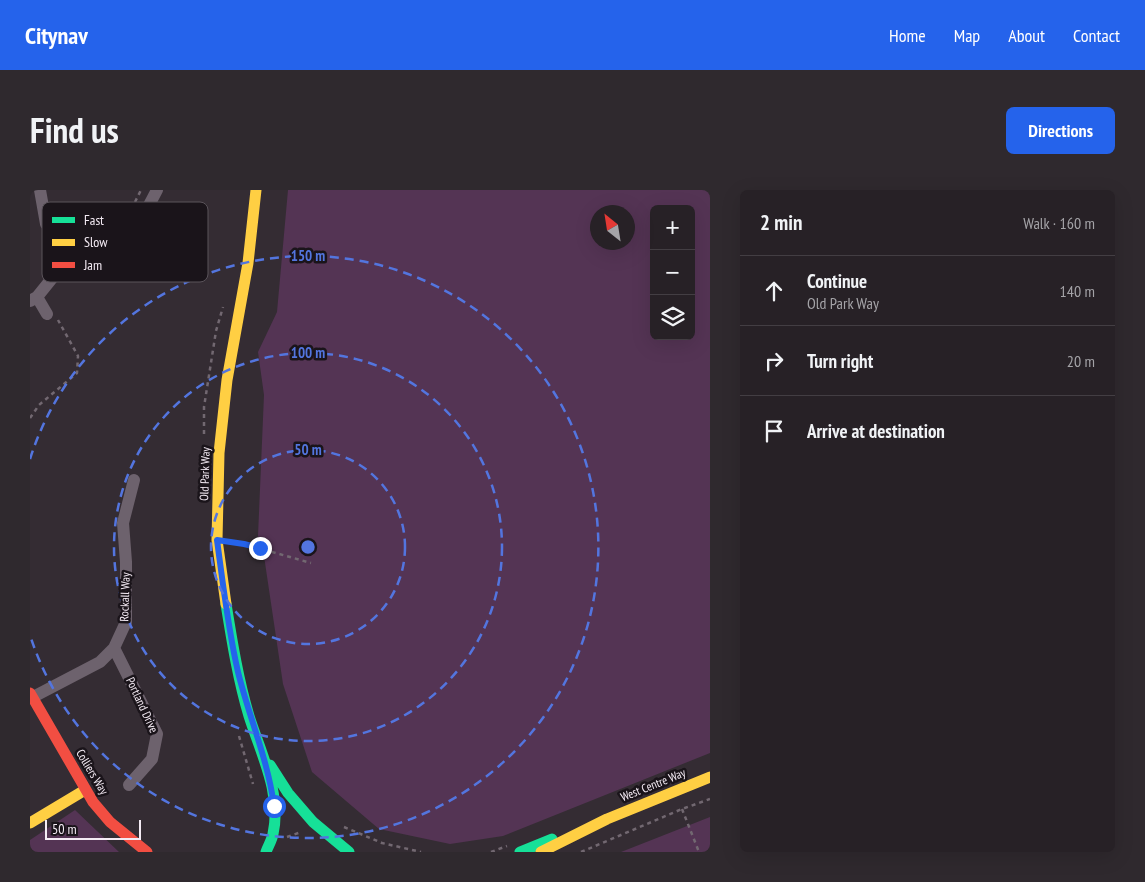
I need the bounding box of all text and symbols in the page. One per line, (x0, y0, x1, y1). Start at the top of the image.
text: Citynav (25, 20, 88, 51)
text: Home (889, 24, 926, 47)
text: Map (954, 24, 980, 47)
text: About (1008, 24, 1045, 47)
text: Contact (1073, 24, 1120, 47)
text: Find us (30, 107, 119, 153)
button: Directions (1006, 107, 1115, 154)
legend (42, 202, 208, 282)
north arrow (590, 205, 635, 250)
map controls (650, 205, 695, 340)
button: + (650, 205, 695, 250)
text: 2 min (760, 209, 802, 236)
text: Fast (84, 211, 104, 229)
text: Walk · 160 m (1023, 213, 1095, 233)
text: Slow (84, 233, 108, 251)
text: 150 m (291, 246, 325, 265)
button: − (650, 250, 695, 295)
text: Jam (83, 256, 102, 274)
text: Continue (807, 269, 867, 293)
icon: ahead (760, 277, 788, 305)
text: 140 m (1060, 281, 1095, 301)
text: Old Park Way (807, 293, 879, 313)
button: layers (650, 295, 695, 340)
text: 100 m (291, 343, 325, 362)
icon: right (760, 347, 788, 375)
text: Turn right (807, 349, 873, 373)
text: 20 m (1067, 351, 1095, 371)
icon: arrive (760, 417, 788, 445)
text: Arrive at destination (807, 419, 945, 443)
text: 50 m (294, 440, 322, 459)
street label: Old Park Way (196, 446, 213, 501)
route end (249, 537, 272, 560)
centre of rings (299, 538, 317, 556)
street label: Rockall Way (116, 572, 133, 622)
street label: Portland Drive (123, 675, 162, 735)
street label: Colliers Way (73, 746, 112, 798)
street label: West Centre Way (618, 765, 688, 804)
route start (263, 795, 286, 818)
scale bar (45, 817, 141, 840)
text: 50 m (52, 820, 77, 838)

